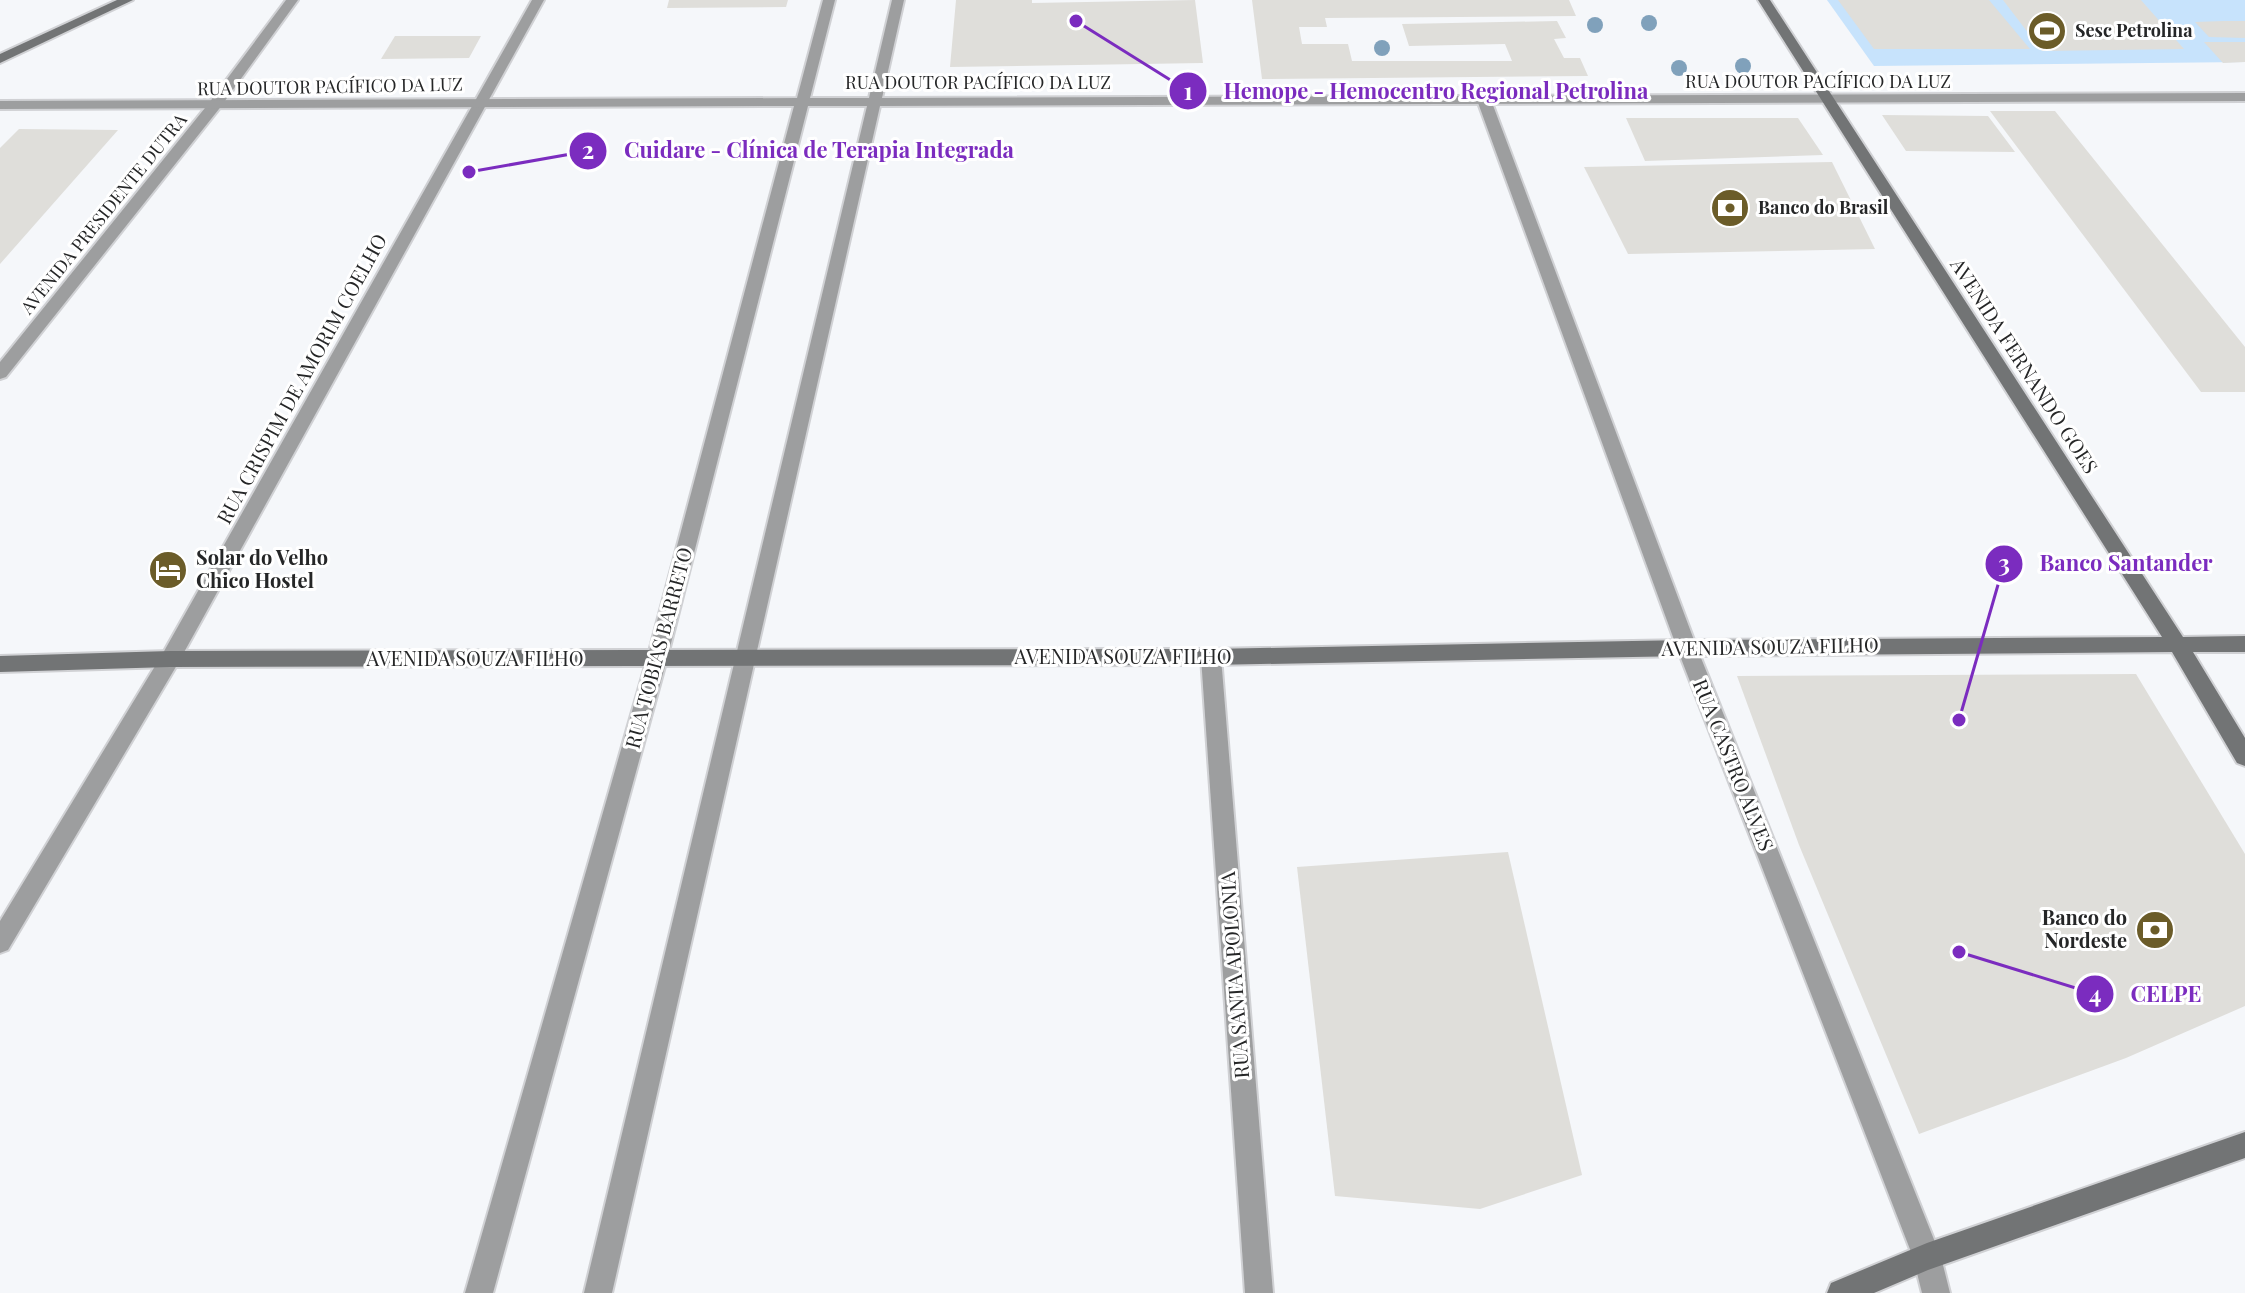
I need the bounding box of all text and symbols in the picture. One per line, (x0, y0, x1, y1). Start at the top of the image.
sports icon: Sesc Petrolina (2026, 10, 2068, 52)
place label: Sesc Petrolina (2075, 18, 2193, 42)
callout: Hemope - Hemocentro Regional Petrolina (1168, 68, 1664, 114)
street label: RUA DOUTOR PACÍFICO DA LUZ (1685, 69, 1951, 93)
street label: RUA DOUTOR PACÍFICO DA LUZ (845, 70, 1111, 94)
street label: RUA DOUTOR PACÍFICO DA LUZ (197, 72, 463, 100)
text: 1 (1183, 74, 1193, 106)
text: Hemope - Hemocentro Regional Petrolina (1224, 75, 1649, 105)
street label: AVENIDA PRESIDENTE DUTRA (14, 108, 192, 319)
callout: Cuidare - Clínica de Terapia Integrada (568, 128, 1031, 174)
text: 2 (582, 133, 594, 165)
text: Cuidare - Clínica de Terapia Integrada (624, 134, 1015, 164)
bank icon: Banco do Brasil (1709, 187, 1751, 229)
place label: Banco do Brasil (1758, 195, 1889, 219)
street label: RUA CRISPIM DE AMORIM COELHO (209, 228, 392, 528)
street label: AVENIDA FERNANDO GOES (1945, 251, 2105, 478)
callout: Banco Santander (1984, 541, 2229, 587)
place label: Solar do Velho Chico Hostel (196, 543, 328, 593)
street label: RUA TOBIAS BARRETO (618, 544, 697, 751)
text: 3 (1998, 546, 2010, 578)
text: Banco Santander (2040, 547, 2213, 577)
hotel icon: Solar do Velho Chico Hostel (147, 549, 189, 591)
street label: AVENIDA SOUZA FILHO (1660, 630, 1879, 661)
street label: AVENIDA SOUZA FILHO (1013, 642, 1232, 669)
street label: AVENIDA SOUZA FILHO (365, 644, 584, 671)
street label: RUA CASTRO ALVES (1688, 675, 1781, 854)
street label: RUA SANTA APOLONIA (1213, 870, 1254, 1079)
place label: Banco do Nordeste (2042, 903, 2127, 953)
bank icon: Banco do Nordeste (2134, 909, 2176, 951)
callout: CELPE (2075, 971, 2218, 1017)
text: 4 (2089, 977, 2101, 1009)
text: CELPE (2131, 978, 2201, 1008)

